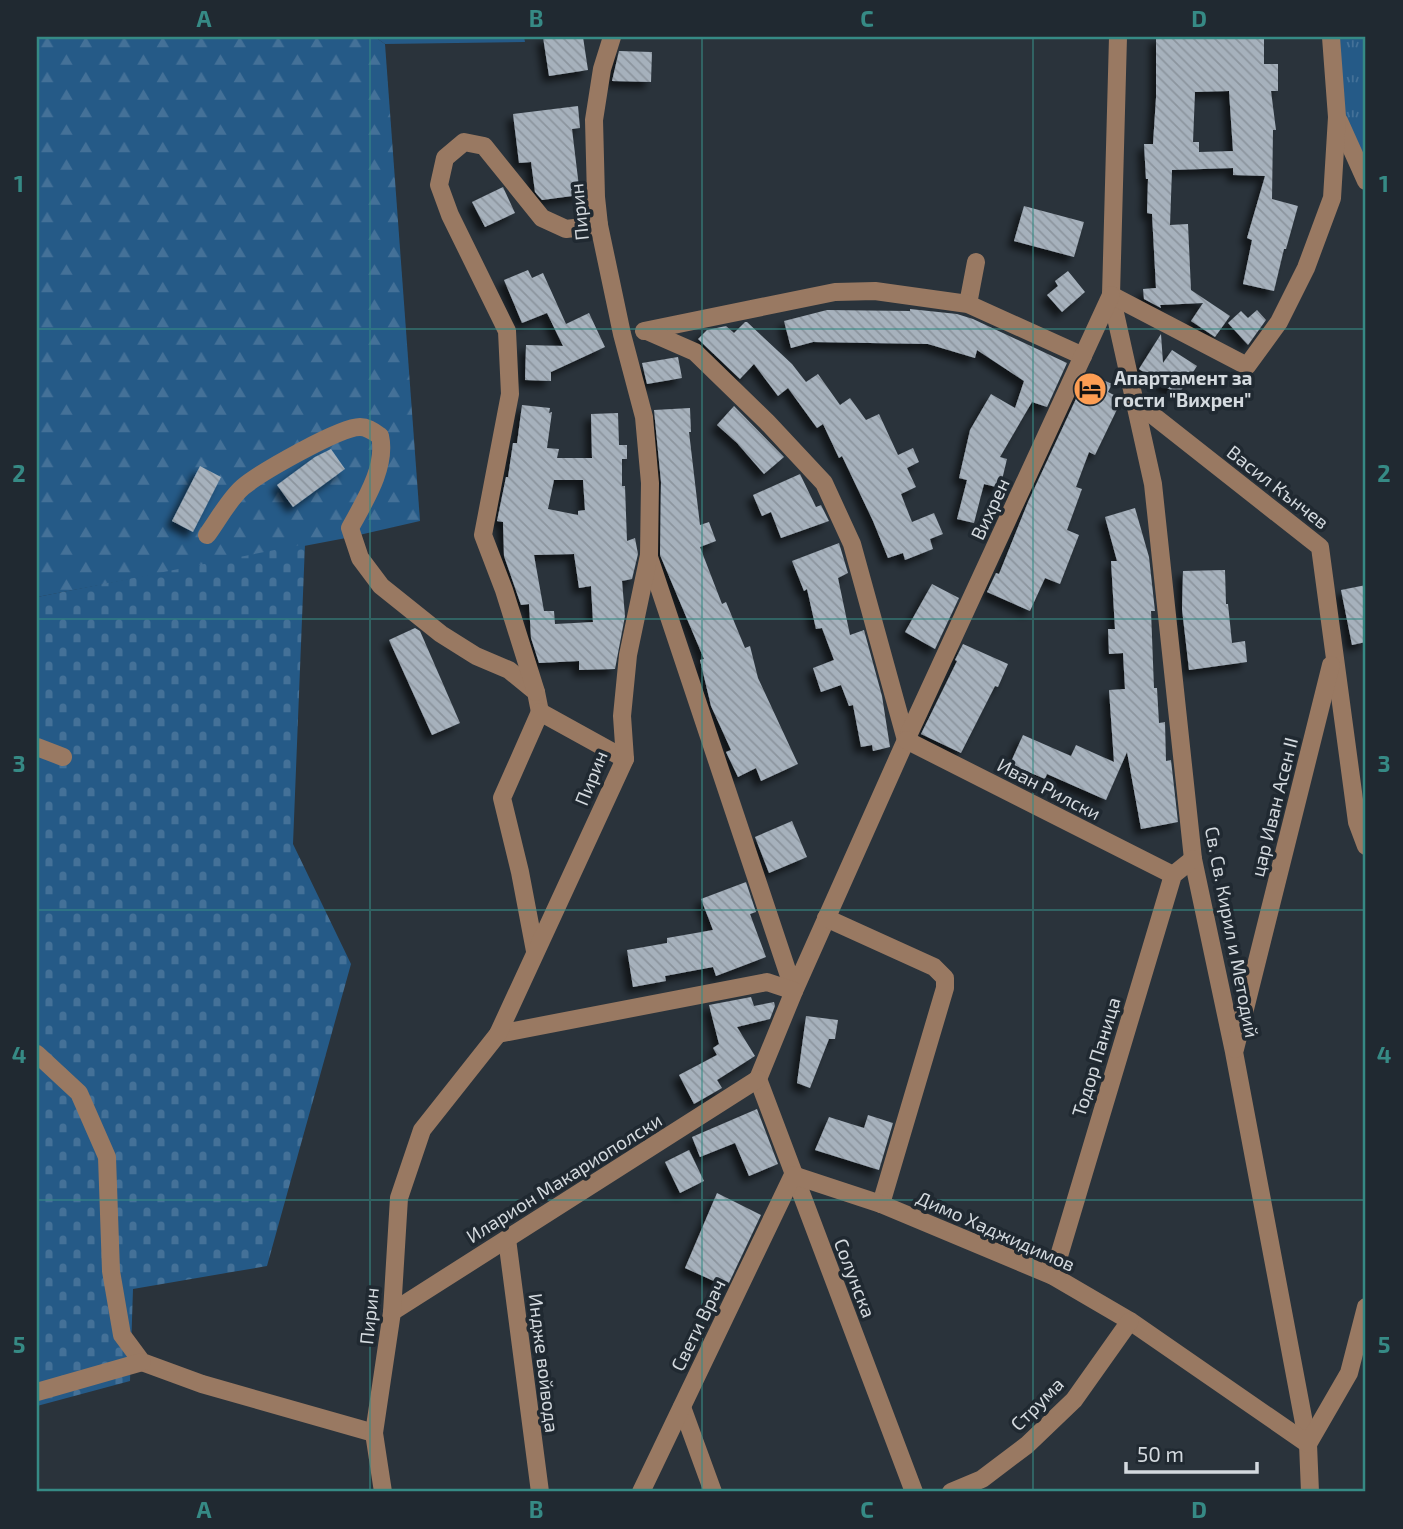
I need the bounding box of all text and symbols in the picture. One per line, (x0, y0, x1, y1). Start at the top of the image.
text: A (196, 4, 212, 32)
text: B (529, 4, 543, 32)
text: C (860, 4, 874, 32)
text: D (1191, 4, 1207, 32)
text: 1 (14, 169, 24, 197)
text: 1 (1379, 169, 1389, 197)
street label: Пирин (564, 182, 593, 242)
place label: Апартамент за гости "Вихрен" (1114, 366, 1252, 411)
hotel icon: Апартамент за гости "Вихрен" (1071, 370, 1109, 408)
street label: Васил Кънчев (1223, 440, 1334, 533)
text: 2 (12, 459, 26, 487)
text: 2 (1377, 459, 1391, 487)
street label: Вихрен (965, 474, 1014, 543)
street label: цар Иван Асен II (1245, 735, 1302, 879)
street label: Пирин (569, 747, 612, 809)
text: 3 (12, 749, 26, 777)
text: 3 (1377, 749, 1391, 777)
street label: Иван Рилски (994, 753, 1105, 824)
street label: Св. Св. Кирил и Методий (1201, 824, 1264, 1040)
street label: Тодор Паница (1066, 994, 1125, 1119)
text: 4 (12, 1040, 26, 1068)
text: 4 (1377, 1040, 1391, 1068)
street label: Иларион Макариополски (462, 1108, 666, 1247)
street label: Димо Хаджидимов (913, 1185, 1079, 1276)
street label: Солунска (829, 1235, 881, 1321)
street label: Свети Врач (665, 1275, 730, 1374)
street label: Пирин (354, 1286, 383, 1346)
street label: Индже войвода (525, 1292, 564, 1434)
text: 5 (13, 1330, 25, 1358)
text: 5 (1378, 1330, 1390, 1358)
street label: Струма (1005, 1372, 1069, 1436)
scale bar (1126, 1431, 1258, 1475)
text: 50 m (1137, 1441, 1184, 1466)
text: A (196, 1495, 212, 1523)
text: B (529, 1495, 543, 1523)
text: C (860, 1495, 874, 1523)
text: D (1191, 1495, 1207, 1523)

